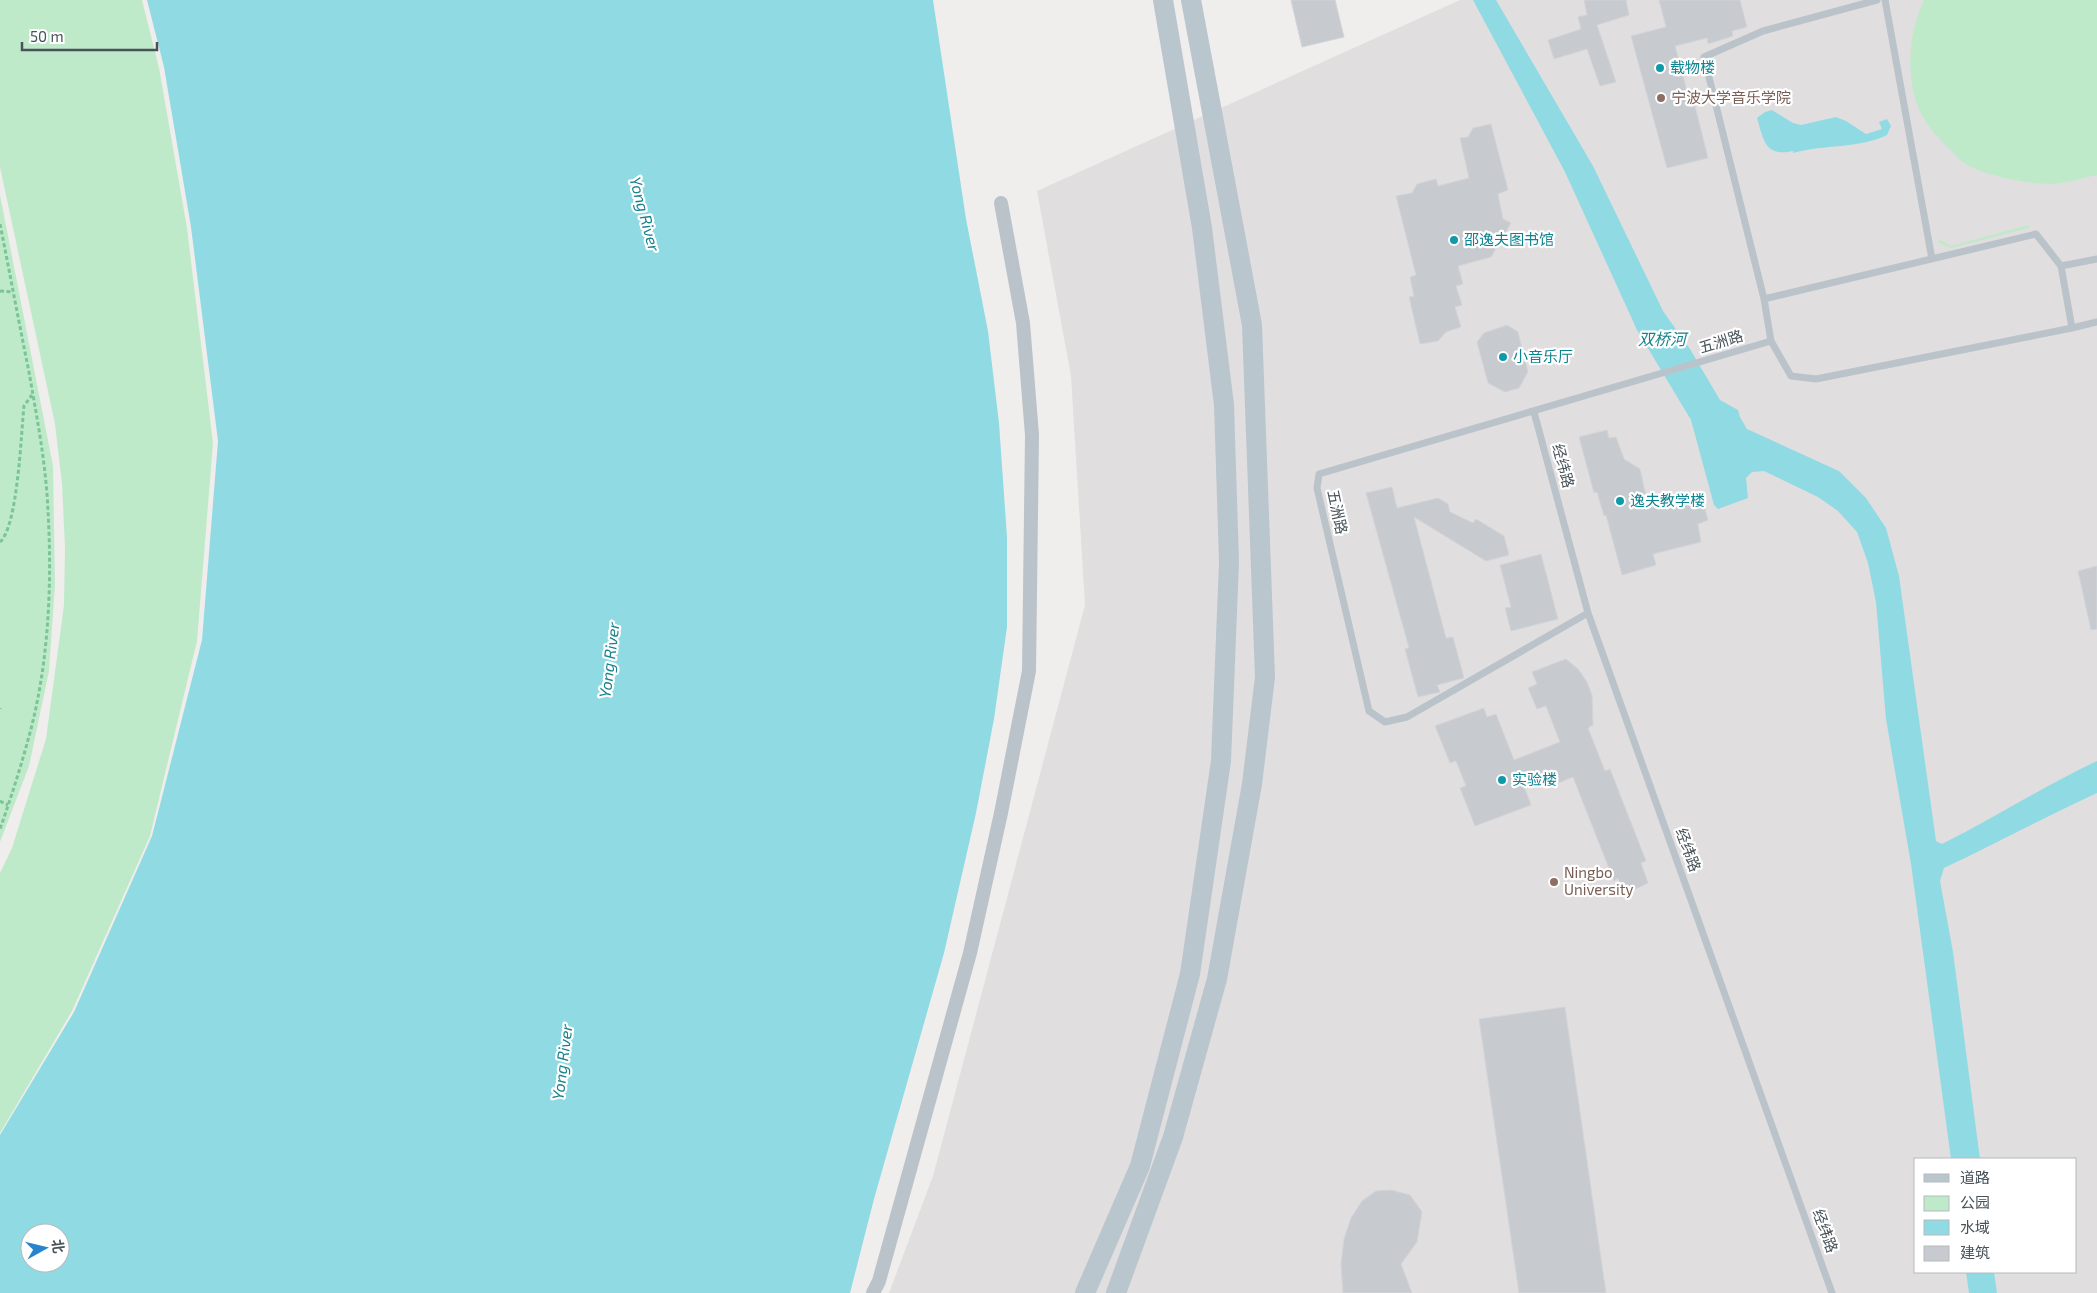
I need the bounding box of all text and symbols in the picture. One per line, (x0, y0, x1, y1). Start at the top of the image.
scale bar (22, 20, 158, 52)
text: 50 m (30, 27, 64, 45)
place label: 载物楼 (1670, 58, 1715, 76)
marker: 载物楼 (1654, 62, 1666, 74)
place label: 宁波大学音乐学院 (1671, 88, 1791, 106)
marker: 宁波大学音乐学院 (1655, 92, 1667, 104)
water label: Yong River (626, 175, 665, 254)
place label: 邵逸夫图书馆 (1464, 230, 1554, 248)
marker: 邵逸夫图书馆 (1448, 234, 1460, 246)
street label: 五洲路 (1697, 326, 1745, 356)
water label: 双桥河 (1638, 329, 1689, 348)
place label: 小音乐厅 (1513, 347, 1573, 365)
marker: 小音乐厅 (1497, 351, 1509, 363)
street label: 经纬路 (1549, 442, 1578, 490)
street label: 五洲路 (1324, 488, 1351, 536)
place label: 逸夫教学楼 (1630, 491, 1705, 509)
marker: 逸夫教学楼 (1614, 495, 1626, 507)
water label: Yong River (594, 620, 623, 699)
place label: 实验楼 (1512, 770, 1557, 788)
marker: 实验楼 (1496, 774, 1508, 786)
street label: 经纬路 (1673, 825, 1705, 874)
place label: Ningbo University (1564, 863, 1633, 898)
marker: Ningbo University (1548, 876, 1560, 888)
water label: Yong River (547, 1022, 576, 1101)
legend (1914, 1158, 2077, 1273)
text: 道路 (1960, 1168, 1990, 1186)
text: 公园 (1960, 1193, 1990, 1211)
street label: 经纬路 (1810, 1206, 1842, 1255)
text: 水域 (1960, 1218, 1990, 1236)
north arrow (20, 1223, 70, 1273)
text: 北 (49, 1238, 68, 1254)
text: 建筑 (1960, 1243, 1990, 1261)

